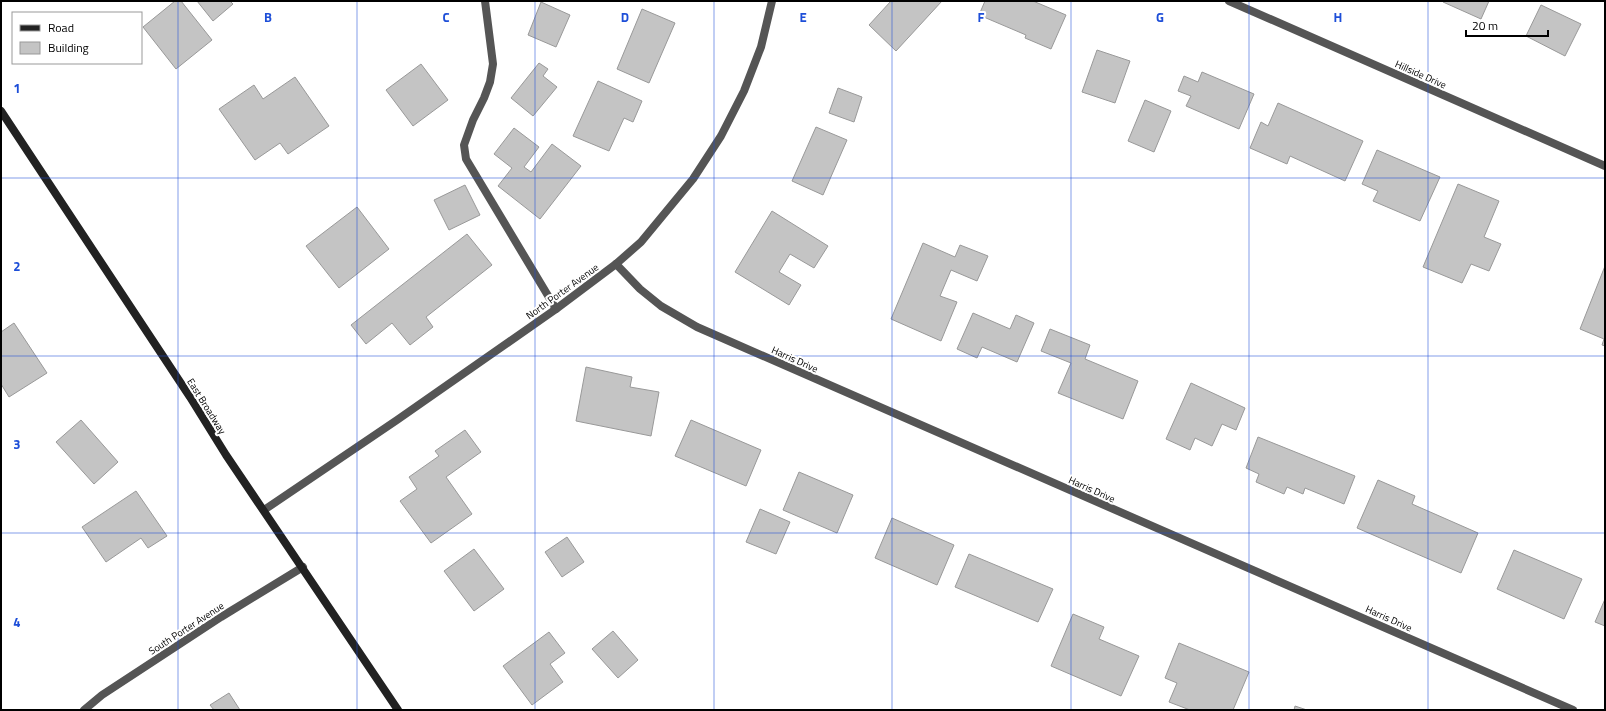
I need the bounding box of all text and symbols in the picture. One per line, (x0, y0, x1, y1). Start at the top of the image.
text: B (264, 7, 272, 27)
text: C (442, 7, 450, 27)
text: D (621, 7, 629, 27)
text: E (799, 7, 807, 27)
text: F (978, 7, 985, 27)
text: G (1156, 7, 1164, 27)
text: H (1334, 7, 1342, 27)
legend (12, 12, 142, 64)
scale bar (1466, 12, 1548, 38)
text: 20 m (1472, 16, 1498, 35)
text: Road (48, 18, 74, 37)
text: Building (48, 38, 89, 57)
street label: Hillside Drive (1393, 56, 1449, 92)
text: 1 (13, 78, 21, 98)
text: 2 (13, 256, 21, 276)
street label: North Porter Avenue (523, 260, 602, 323)
street label: Harris Drive (769, 343, 821, 376)
street label: East Broadway (183, 375, 230, 437)
text: 3 (13, 434, 21, 454)
street label: Harris Drive (1066, 473, 1118, 506)
street label: South Porter Avenue (146, 598, 227, 658)
street label: Harris Drive (1363, 602, 1415, 635)
text: 4 (13, 612, 21, 632)

